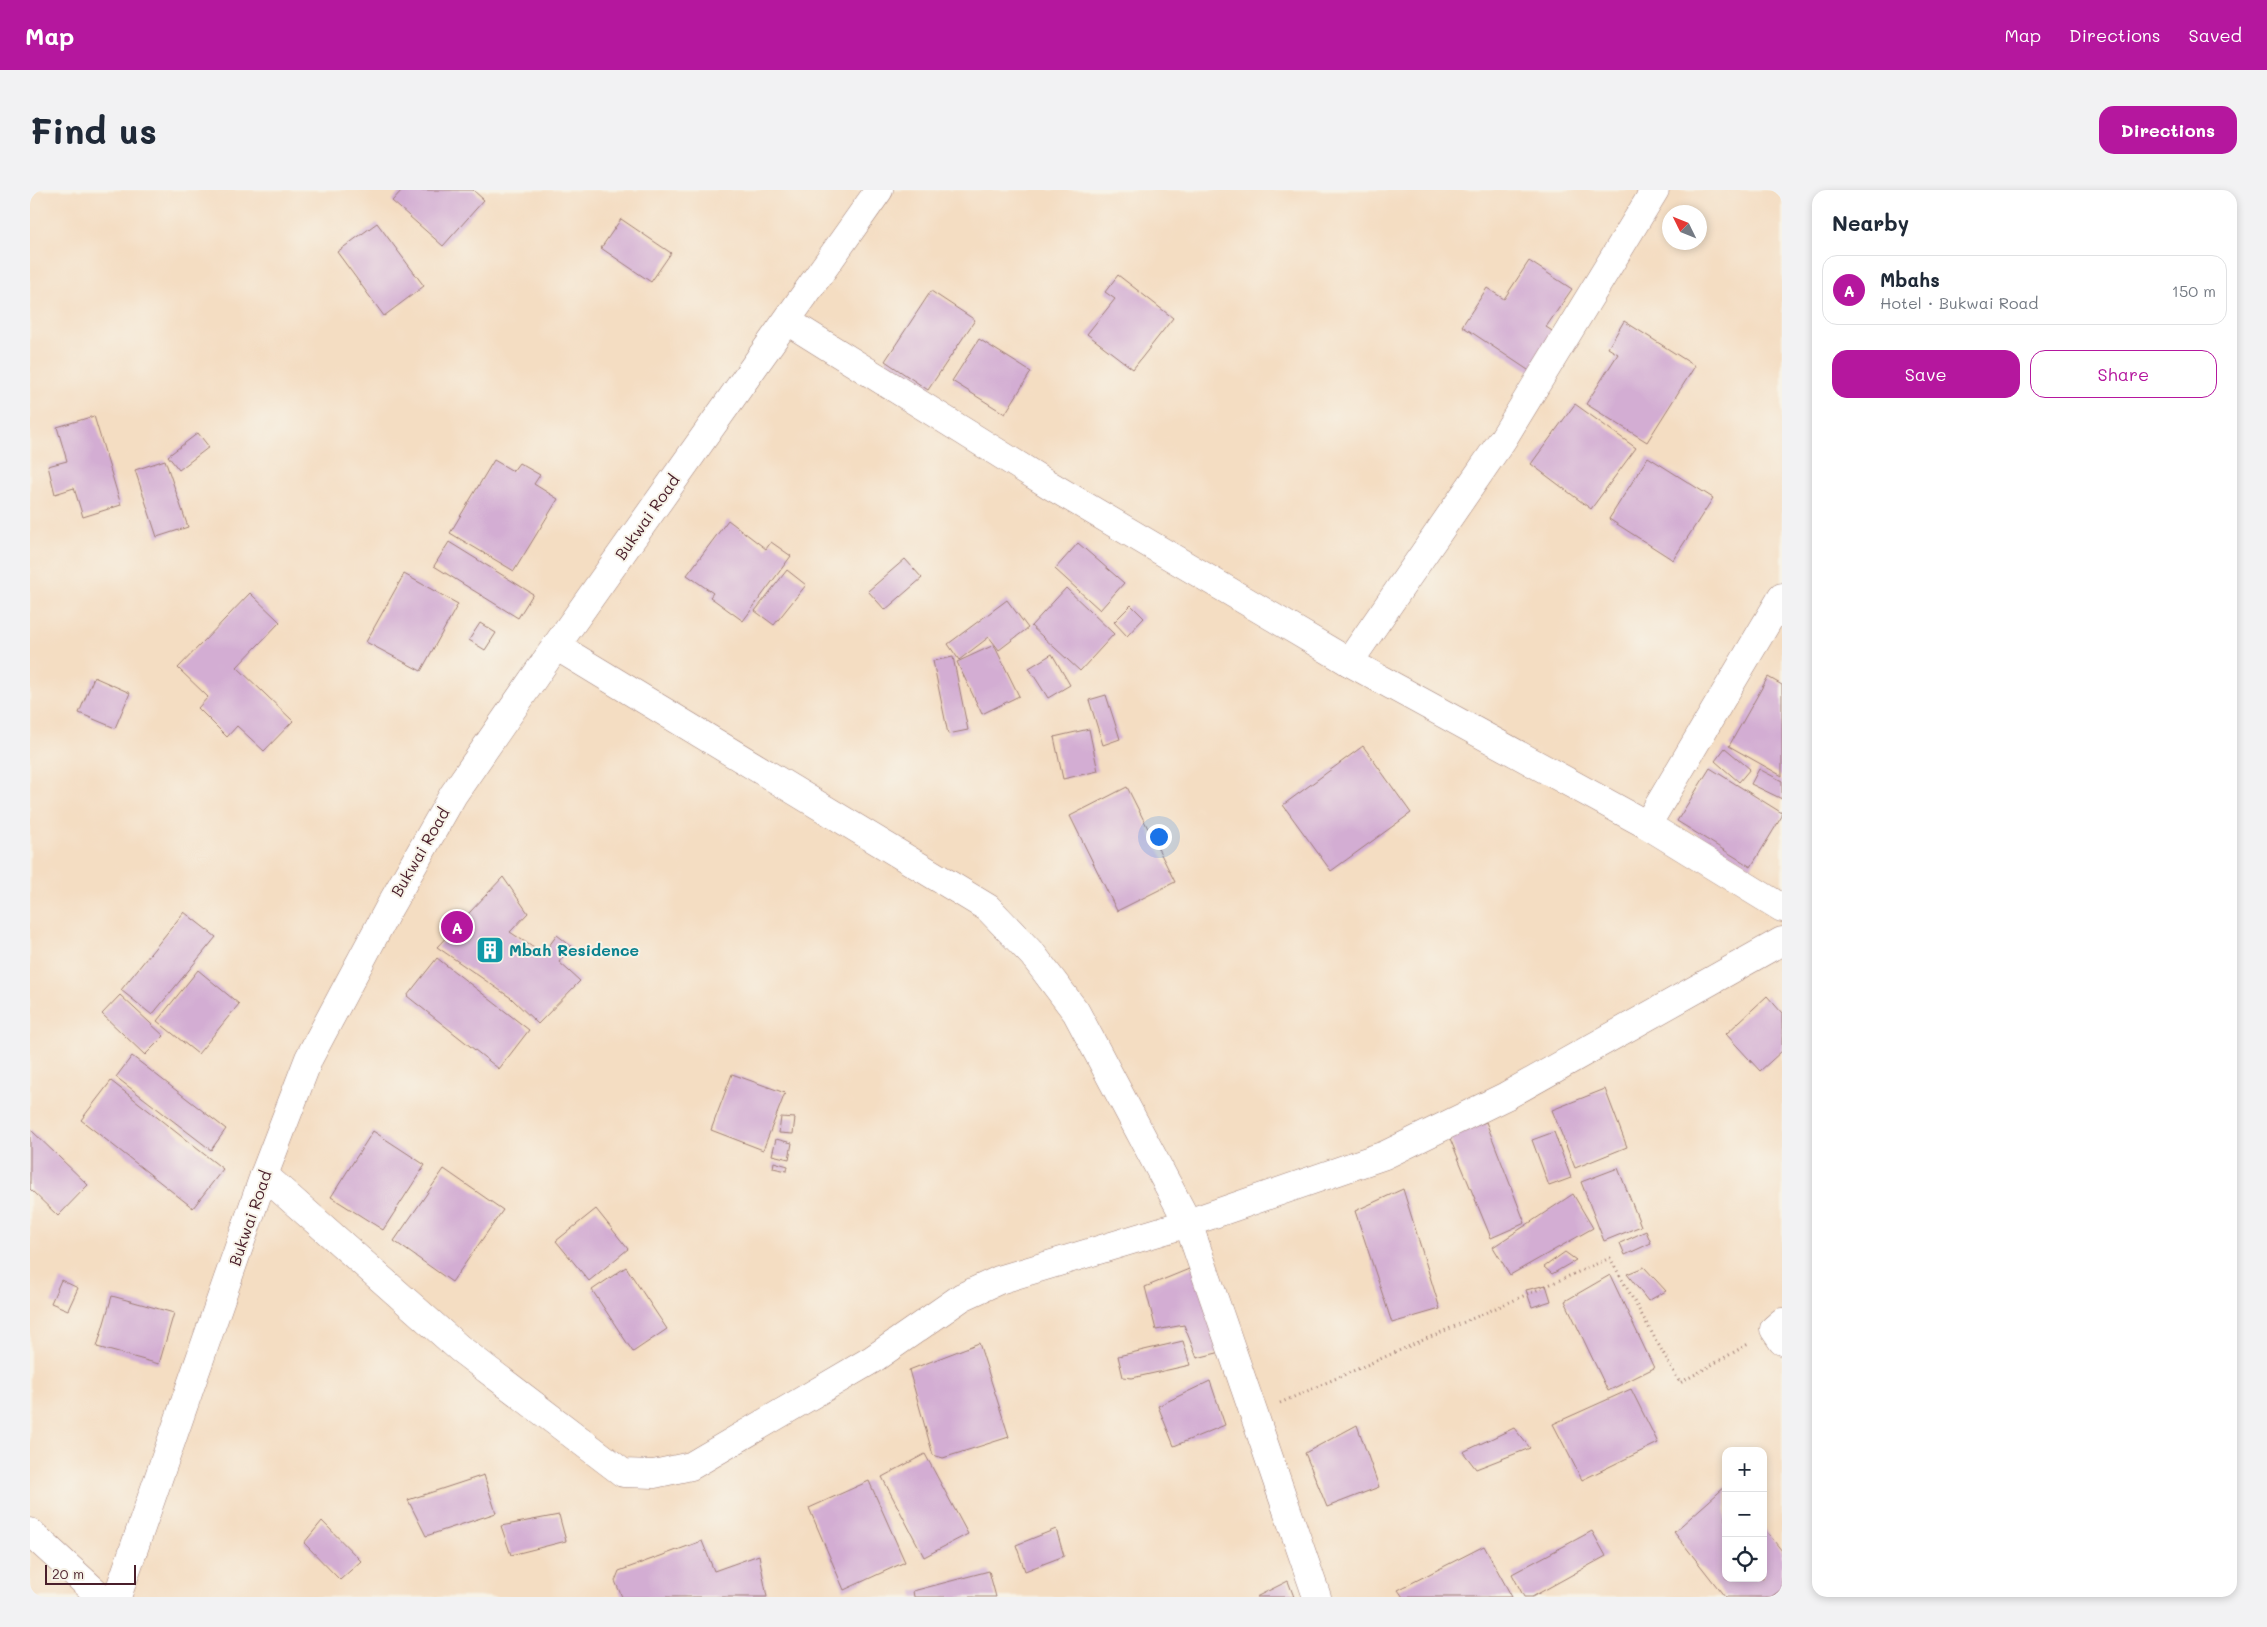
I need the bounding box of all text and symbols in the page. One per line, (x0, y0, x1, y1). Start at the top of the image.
text: Map (25, 20, 74, 51)
text: Map (2004, 23, 2041, 47)
text: Directions (2069, 23, 2161, 47)
text: Saved (2189, 23, 2242, 47)
button: Directions (2099, 106, 2237, 154)
text: Find us (30, 107, 157, 153)
north arrow (1662, 205, 1707, 250)
text: Nearby (1832, 209, 1909, 236)
text: Mbahs (1880, 267, 1940, 292)
text: A (1843, 280, 1855, 301)
text: 150 m (2172, 280, 2216, 301)
text: Hotel · Bukwai Road (1880, 292, 2039, 313)
button: Save (1832, 350, 2020, 398)
button: Share (2030, 350, 2217, 398)
street label: Bukwai Road (609, 470, 684, 563)
street label: Bukwai Road (386, 803, 454, 900)
your location (1146, 824, 1172, 850)
pin: A (441, 908, 473, 946)
building icon: Mbah Residence (475, 935, 505, 965)
place label: Mbah Residence (509, 939, 639, 960)
street label: Bukwai Road (223, 1167, 276, 1268)
map controls (1722, 1447, 1767, 1582)
button: + (1722, 1447, 1767, 1492)
button: − (1722, 1492, 1767, 1537)
button: locate (1722, 1537, 1767, 1582)
scale bar (45, 1562, 136, 1585)
text: 20 m (52, 1564, 84, 1583)

